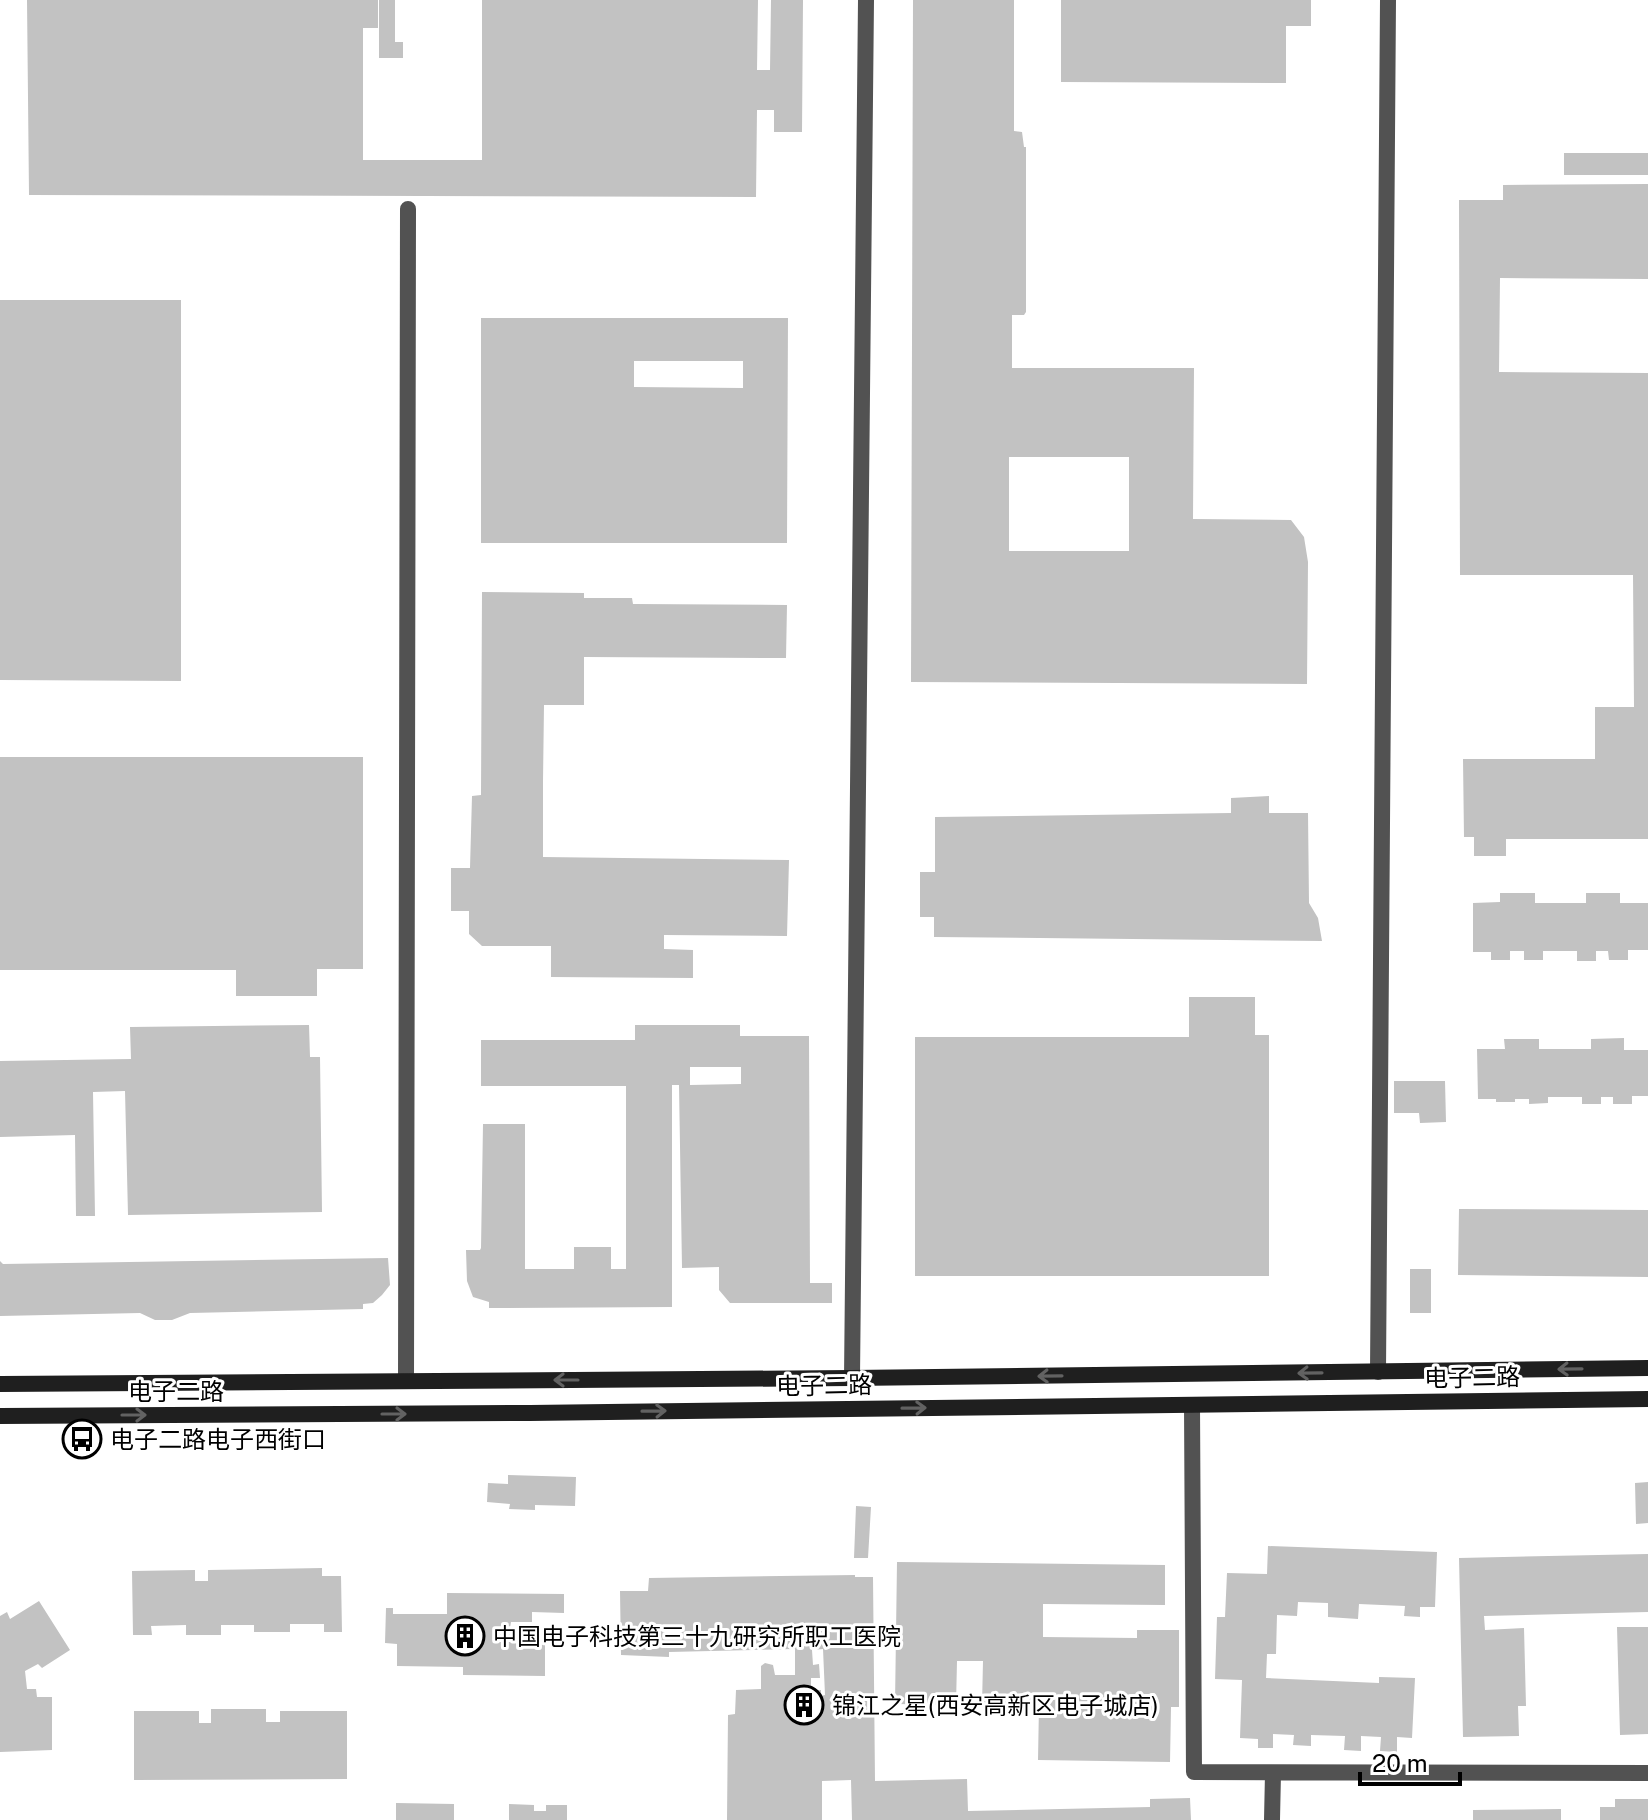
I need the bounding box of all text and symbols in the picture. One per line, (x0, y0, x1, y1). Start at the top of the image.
street label: 电子二路 (1424, 1362, 1520, 1392)
one-way arrow (1557, 1362, 1584, 1377)
one-way arrow (1297, 1365, 1324, 1381)
one-way arrow (1037, 1368, 1064, 1384)
street label: 电子二路 (776, 1370, 872, 1400)
one-way arrow (553, 1372, 580, 1388)
street label: 电子二路 (128, 1377, 224, 1405)
one-way arrow (900, 1400, 927, 1416)
one-way arrow (640, 1404, 667, 1419)
one-way arrow (380, 1406, 407, 1422)
one-way arrow (120, 1407, 147, 1423)
bus stop icon: 电子二路电子西街口 (61, 1418, 103, 1460)
place label: 电子二路电子西街口 (110, 1425, 326, 1453)
building icon: 中国电子科技第三十九研究所职工医院 (444, 1615, 486, 1657)
place label: 中国电子科技第三十九研究所职工医院 (493, 1622, 901, 1650)
building icon: 锦江之星(西安高新区电子城店) (783, 1684, 825, 1726)
place label: 锦江之星(西安高新区电子城店) (832, 1691, 1159, 1719)
scale bar (1360, 1736, 1460, 1786)
text: 20 m (1372, 1749, 1428, 1777)

